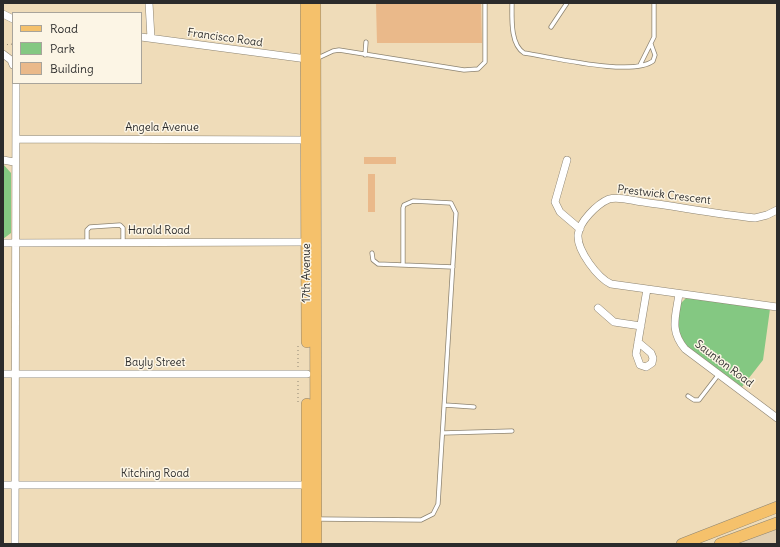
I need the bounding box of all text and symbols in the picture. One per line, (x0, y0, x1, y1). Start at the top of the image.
legend (12, 12, 142, 84)
text: Road (50, 21, 78, 36)
street label: Francisco Road (186, 26, 264, 50)
text: Park (50, 41, 75, 56)
text: Building (50, 61, 94, 76)
street label: Angela Avenue (125, 121, 199, 135)
street label: Prestwick Crescent (617, 183, 711, 207)
street label: Harold Road (128, 224, 190, 238)
street label: 17th Avenue (300, 243, 314, 303)
street label: Saunton Road (692, 338, 756, 390)
street label: Bayly Street (125, 356, 185, 370)
street label: Kitching Road (121, 467, 189, 481)

